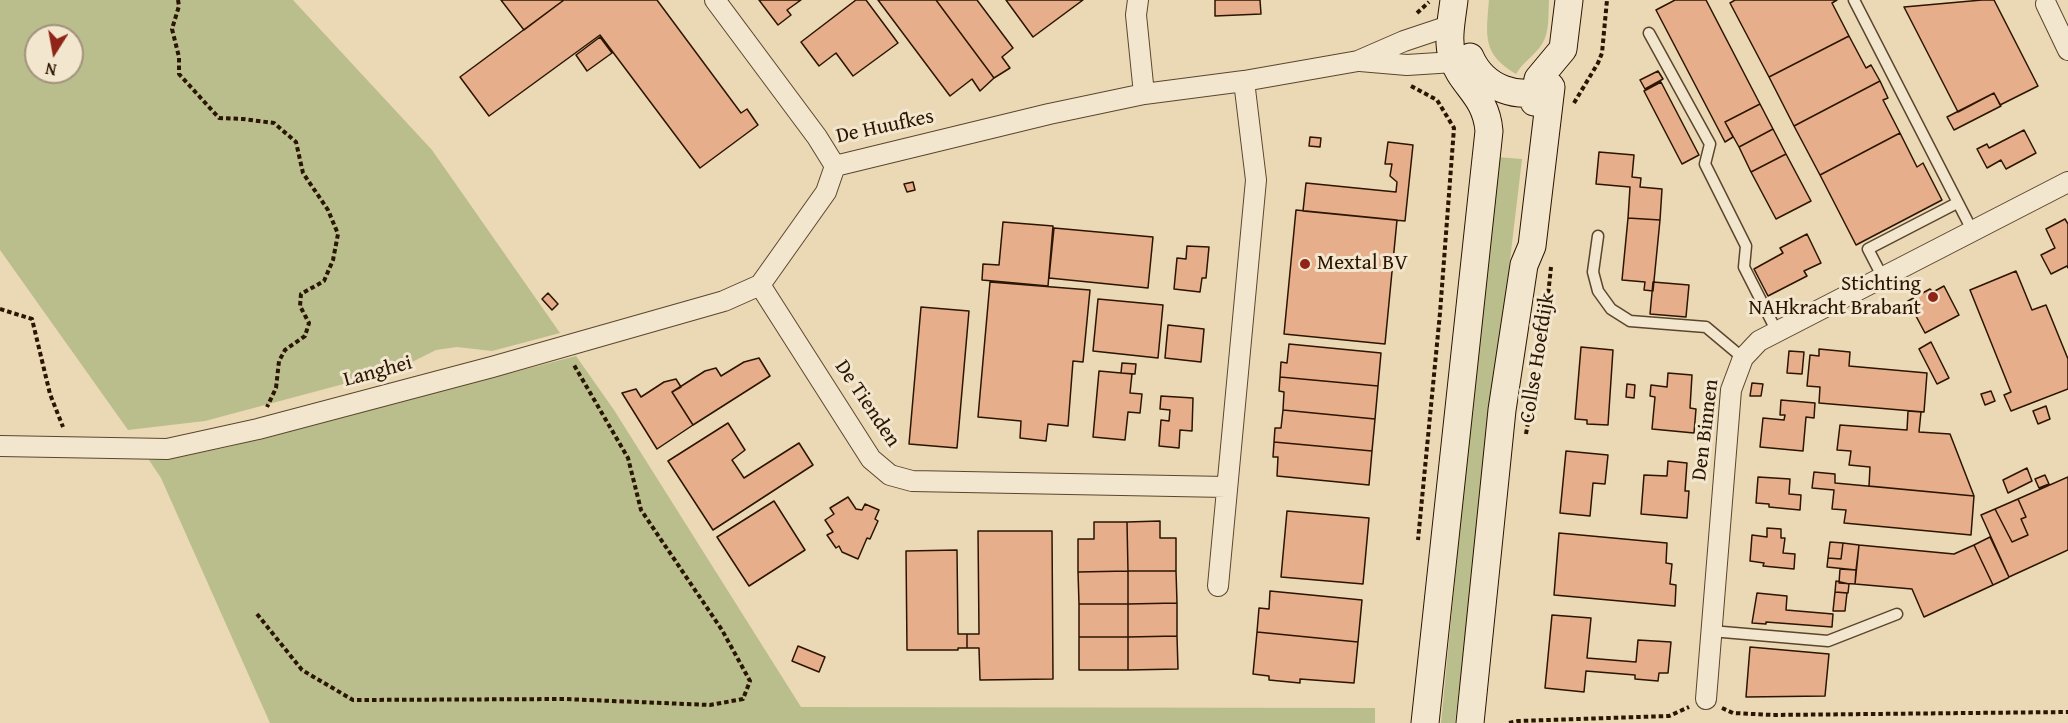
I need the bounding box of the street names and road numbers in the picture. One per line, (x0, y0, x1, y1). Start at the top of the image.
street label: De Huufkes (834, 104, 936, 150)
street label: Collse Hoefdijk (1515, 291, 1561, 425)
street label: Langhei (341, 351, 415, 393)
street label: De Tienden (829, 356, 905, 452)
street label: Den Binnen (1687, 378, 1725, 482)

